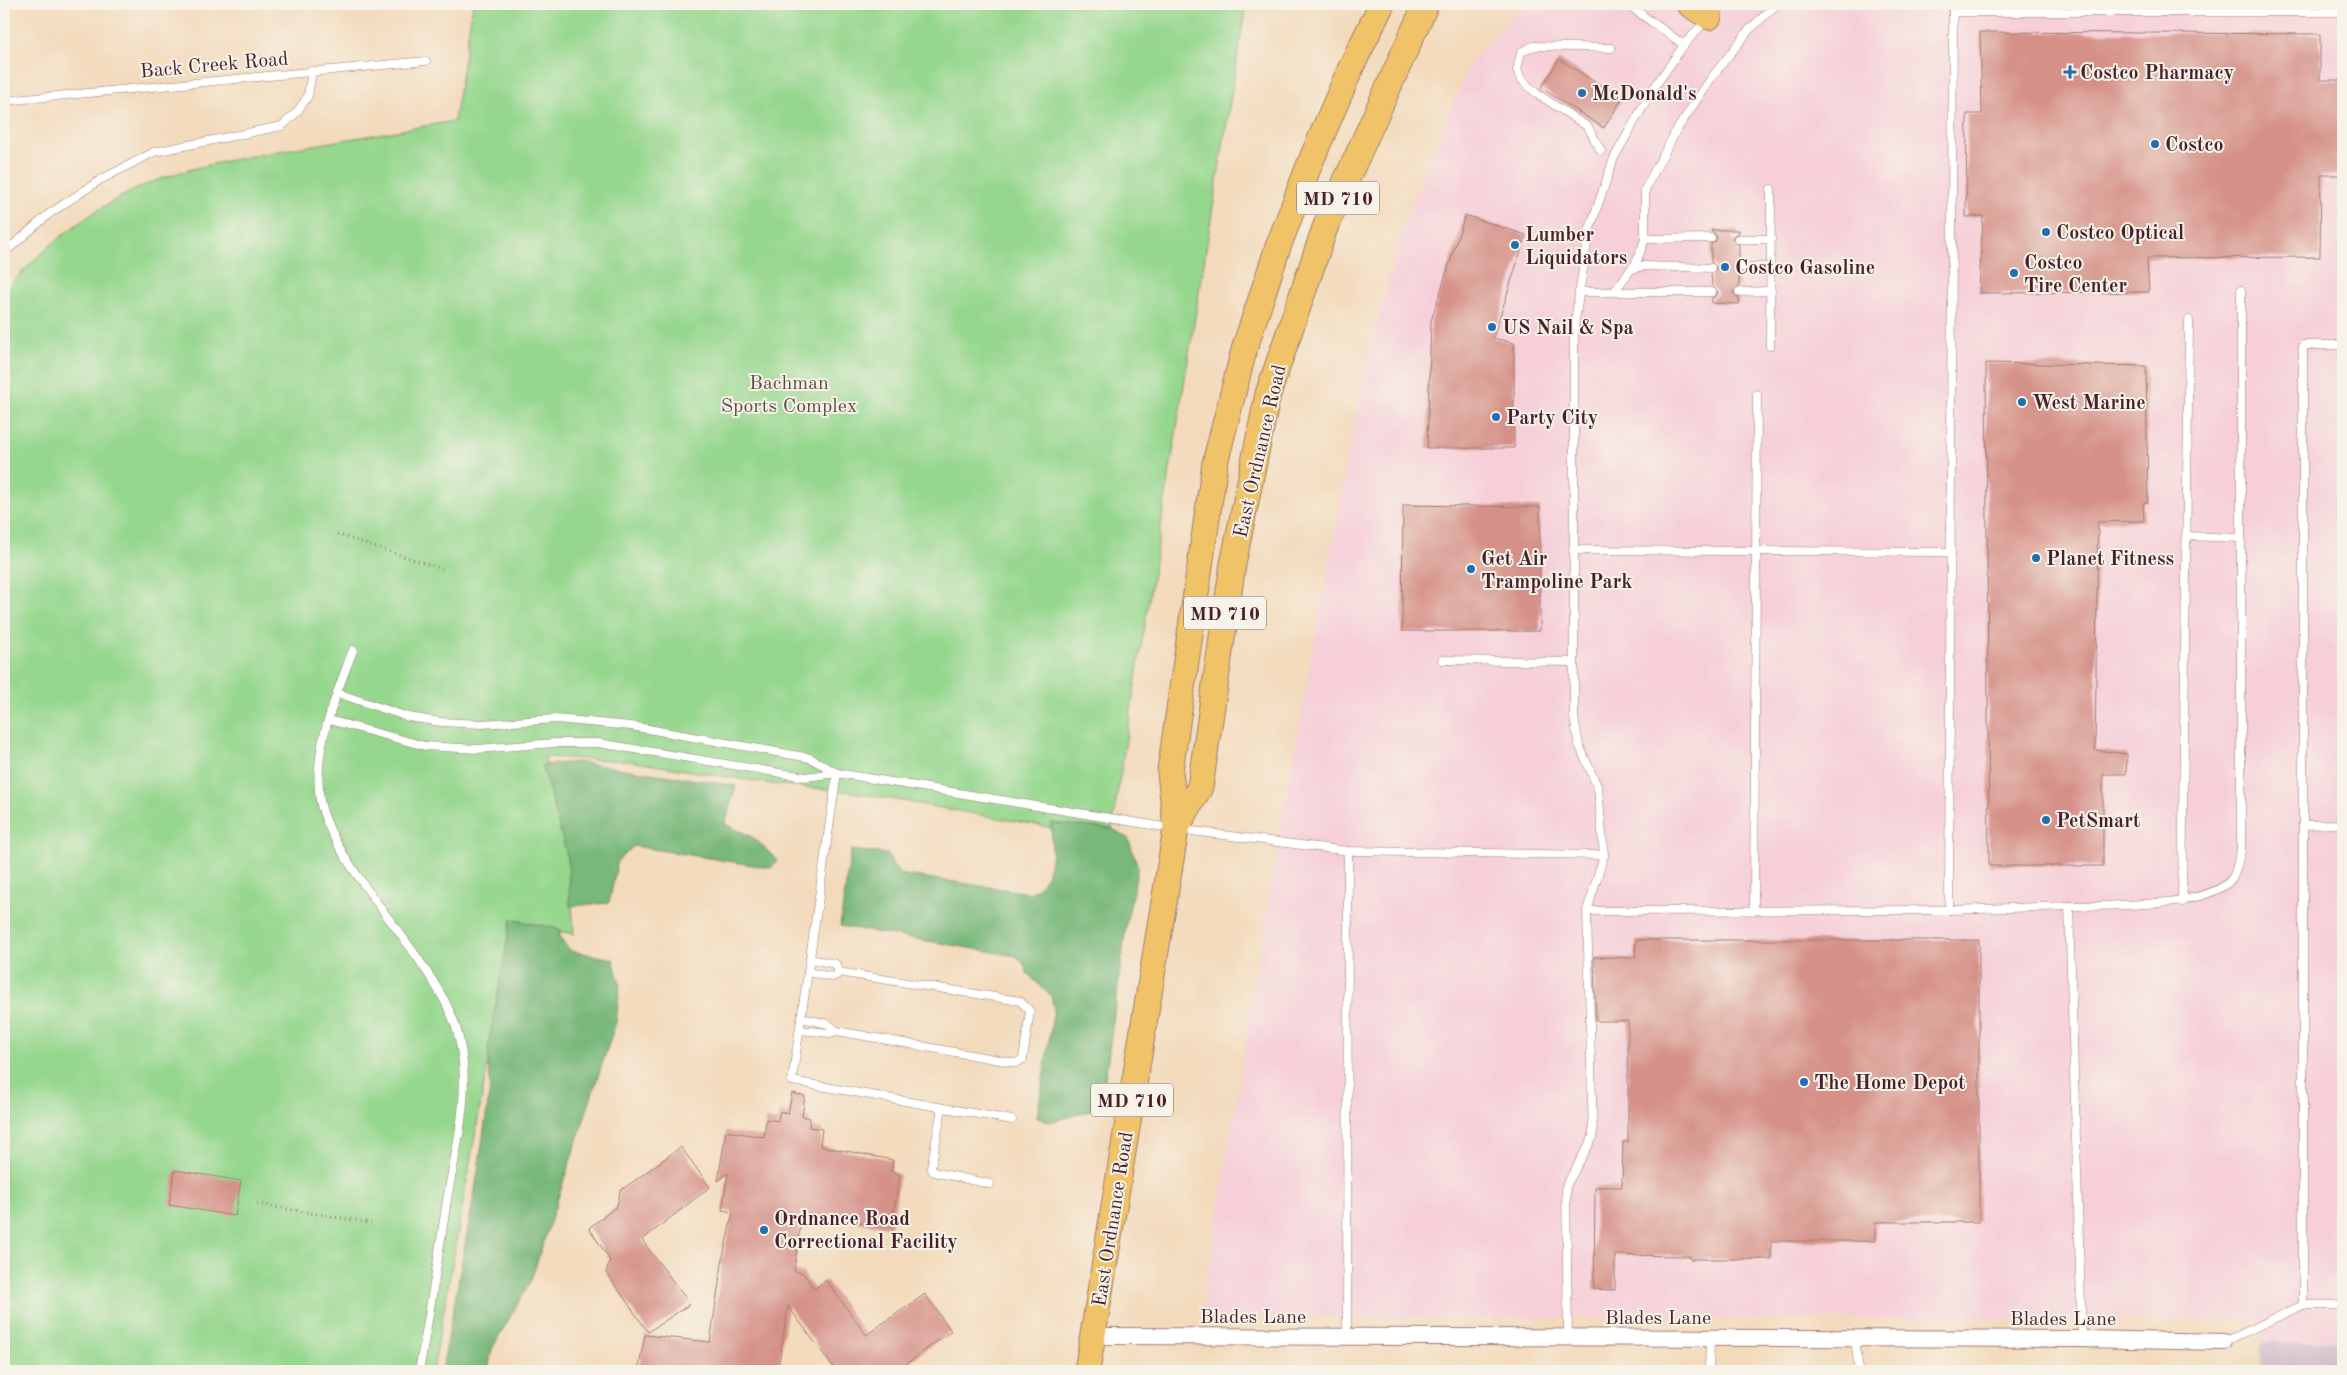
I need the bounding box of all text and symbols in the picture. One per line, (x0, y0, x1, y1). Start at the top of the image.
street label: Back Creek Road (139, 50, 289, 82)
place label: Costco Pharmacy (2080, 64, 2234, 84)
marker: Costco Pharmacy (2064, 66, 2076, 78)
place label: McDonald's (1592, 85, 1697, 105)
marker: McDonald's (1576, 87, 1588, 99)
place label: Costco (2165, 136, 2224, 156)
marker: Costco (2149, 138, 2161, 150)
road number: MD 710 (1297, 182, 1379, 214)
place label: Costco Optical (2056, 224, 2184, 244)
place label: Lumber Liquidators (1525, 226, 1627, 269)
marker: Costco Optical (2040, 226, 2052, 238)
marker: Lumber Liquidators (1509, 239, 1521, 251)
place label: Costco Tire Center (2024, 254, 2127, 297)
place label: Costco Gasoline (1735, 259, 1875, 279)
marker: Costco Gasoline (1719, 261, 1731, 273)
marker: Costco Tire Center (2008, 267, 2020, 279)
place label: US Nail & Spa (1502, 319, 1634, 339)
marker: US Nail & Spa (1486, 321, 1498, 333)
street label: East Ordnance Road (1231, 363, 1291, 540)
park label: Bachman Sports Complex (721, 374, 857, 417)
place label: West Marine (2032, 394, 2146, 414)
marker: West Marine (2016, 396, 2028, 408)
place label: Party City (1506, 409, 1598, 429)
marker: Party City (1490, 411, 1502, 423)
place label: Get Air Trampoline Park (1481, 550, 1633, 593)
place label: Planet Fitness (2046, 550, 2174, 570)
marker: Planet Fitness (2030, 552, 2042, 564)
marker: Get Air Trampoline Park (1465, 563, 1477, 575)
road number: MD 710 (1184, 596, 1266, 630)
place label: PetSmart (2056, 812, 2140, 832)
marker: PetSmart (2040, 814, 2052, 826)
place label: The Home Depot (1814, 1074, 1966, 1094)
marker: The Home Depot (1798, 1076, 1810, 1088)
road number: MD 710 (1091, 1084, 1173, 1116)
street label: East Ordnance Road (1090, 1130, 1138, 1308)
place label: Ordnance Road Correctional Facility (774, 1210, 958, 1253)
marker: Ordnance Road Correctional Facility (758, 1224, 770, 1236)
street label: Blades Lane (1200, 1308, 1306, 1328)
street label: Blades Lane (1605, 1309, 1711, 1329)
street label: Blades Lane (2010, 1310, 2116, 1330)

